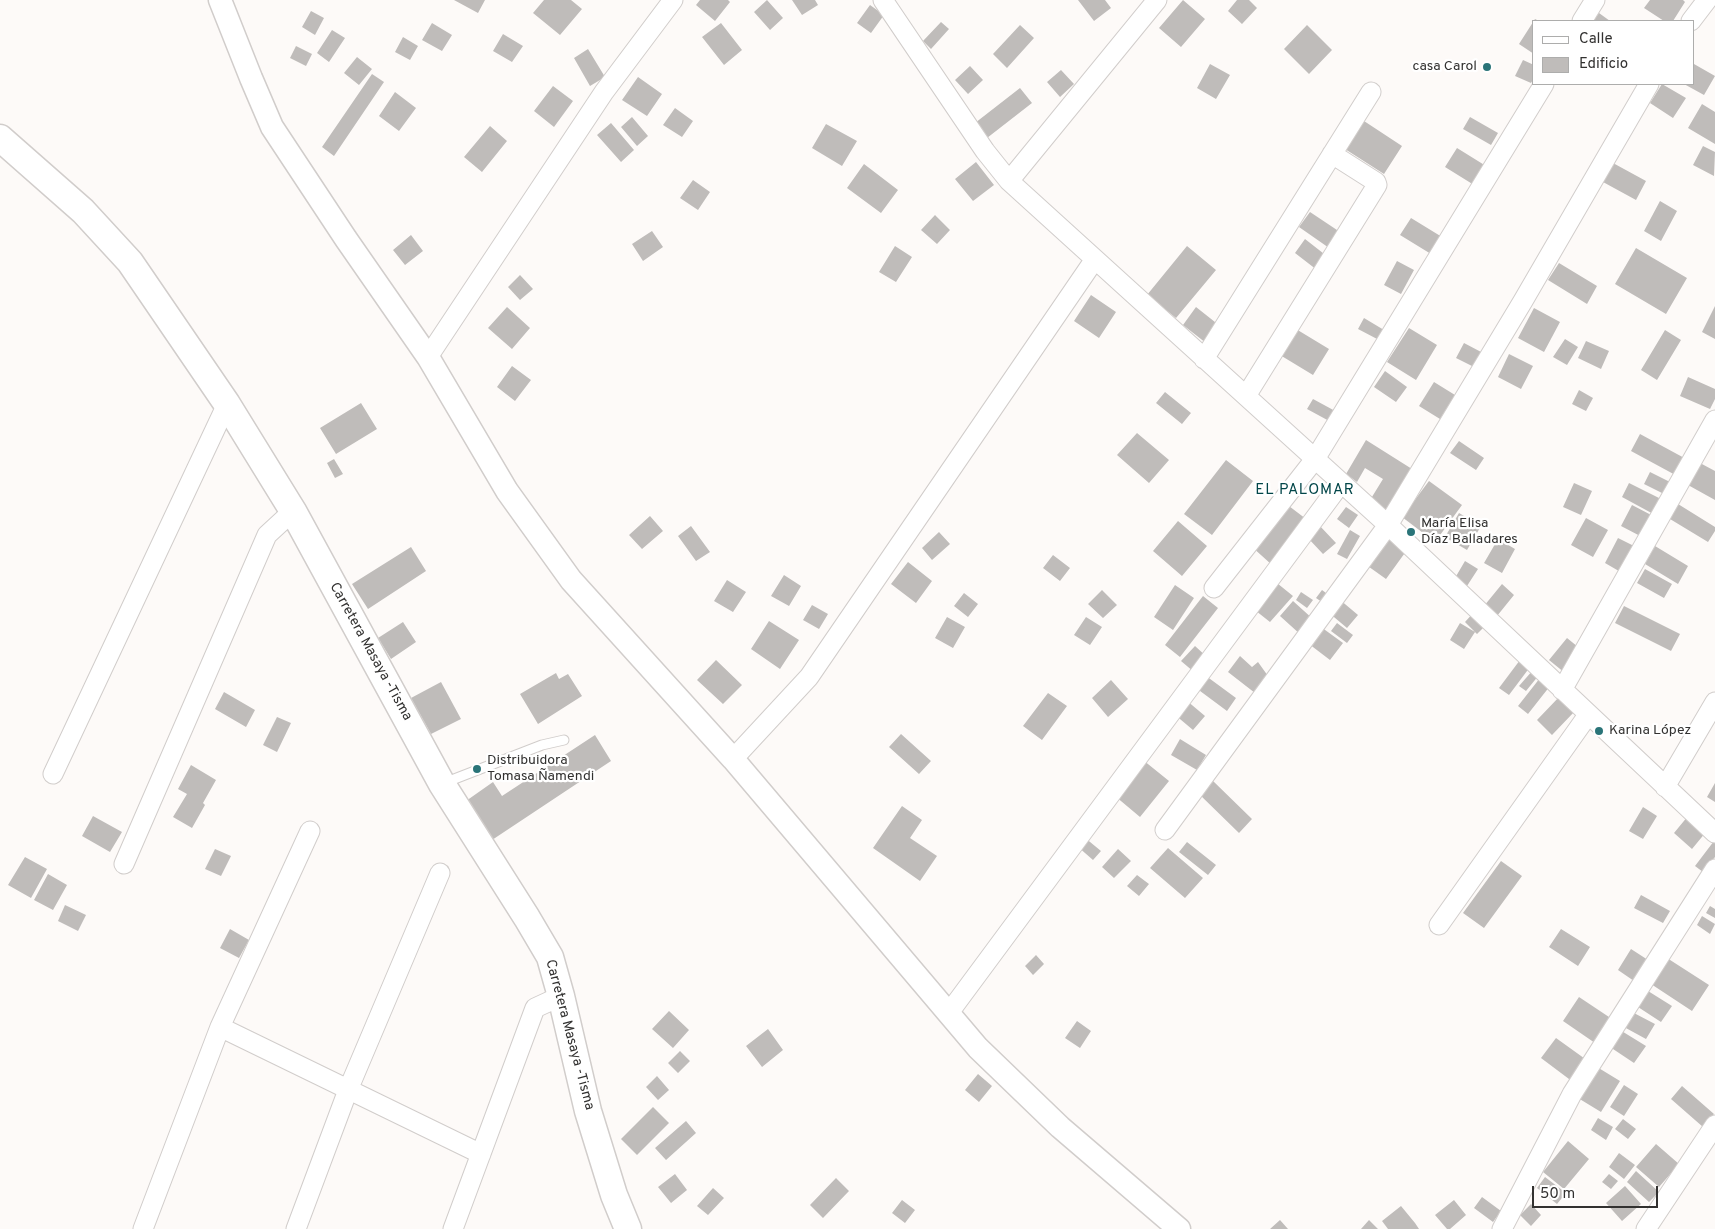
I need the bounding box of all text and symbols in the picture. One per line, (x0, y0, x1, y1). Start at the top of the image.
legend (1532, 20, 1695, 85)
text: Calle (1579, 30, 1613, 49)
text: Edificio (1579, 55, 1628, 74)
place label: casa Carol (1413, 59, 1477, 75)
marker: casa Carol (1481, 61, 1493, 73)
district label: EL PALOMAR (1254, 482, 1356, 500)
place label: María Elisa Díaz Balladares (1421, 516, 1518, 548)
marker: María Elisa Díaz Balladares (1405, 526, 1417, 538)
street label: Carretera Masaya -Tisma (325, 580, 415, 724)
place label: Karina López (1609, 723, 1691, 739)
marker: Karina López (1593, 725, 1605, 737)
place label: Distribuidora Tomasa Ñamendi (487, 753, 594, 786)
marker: Distribuidora Tomasa Ñamendi (471, 763, 483, 775)
street label: Carretera Masaya -Tisma (541, 958, 597, 1112)
scale bar (1535, 1176, 1661, 1208)
text: 50 m (1540, 1185, 1575, 1204)

